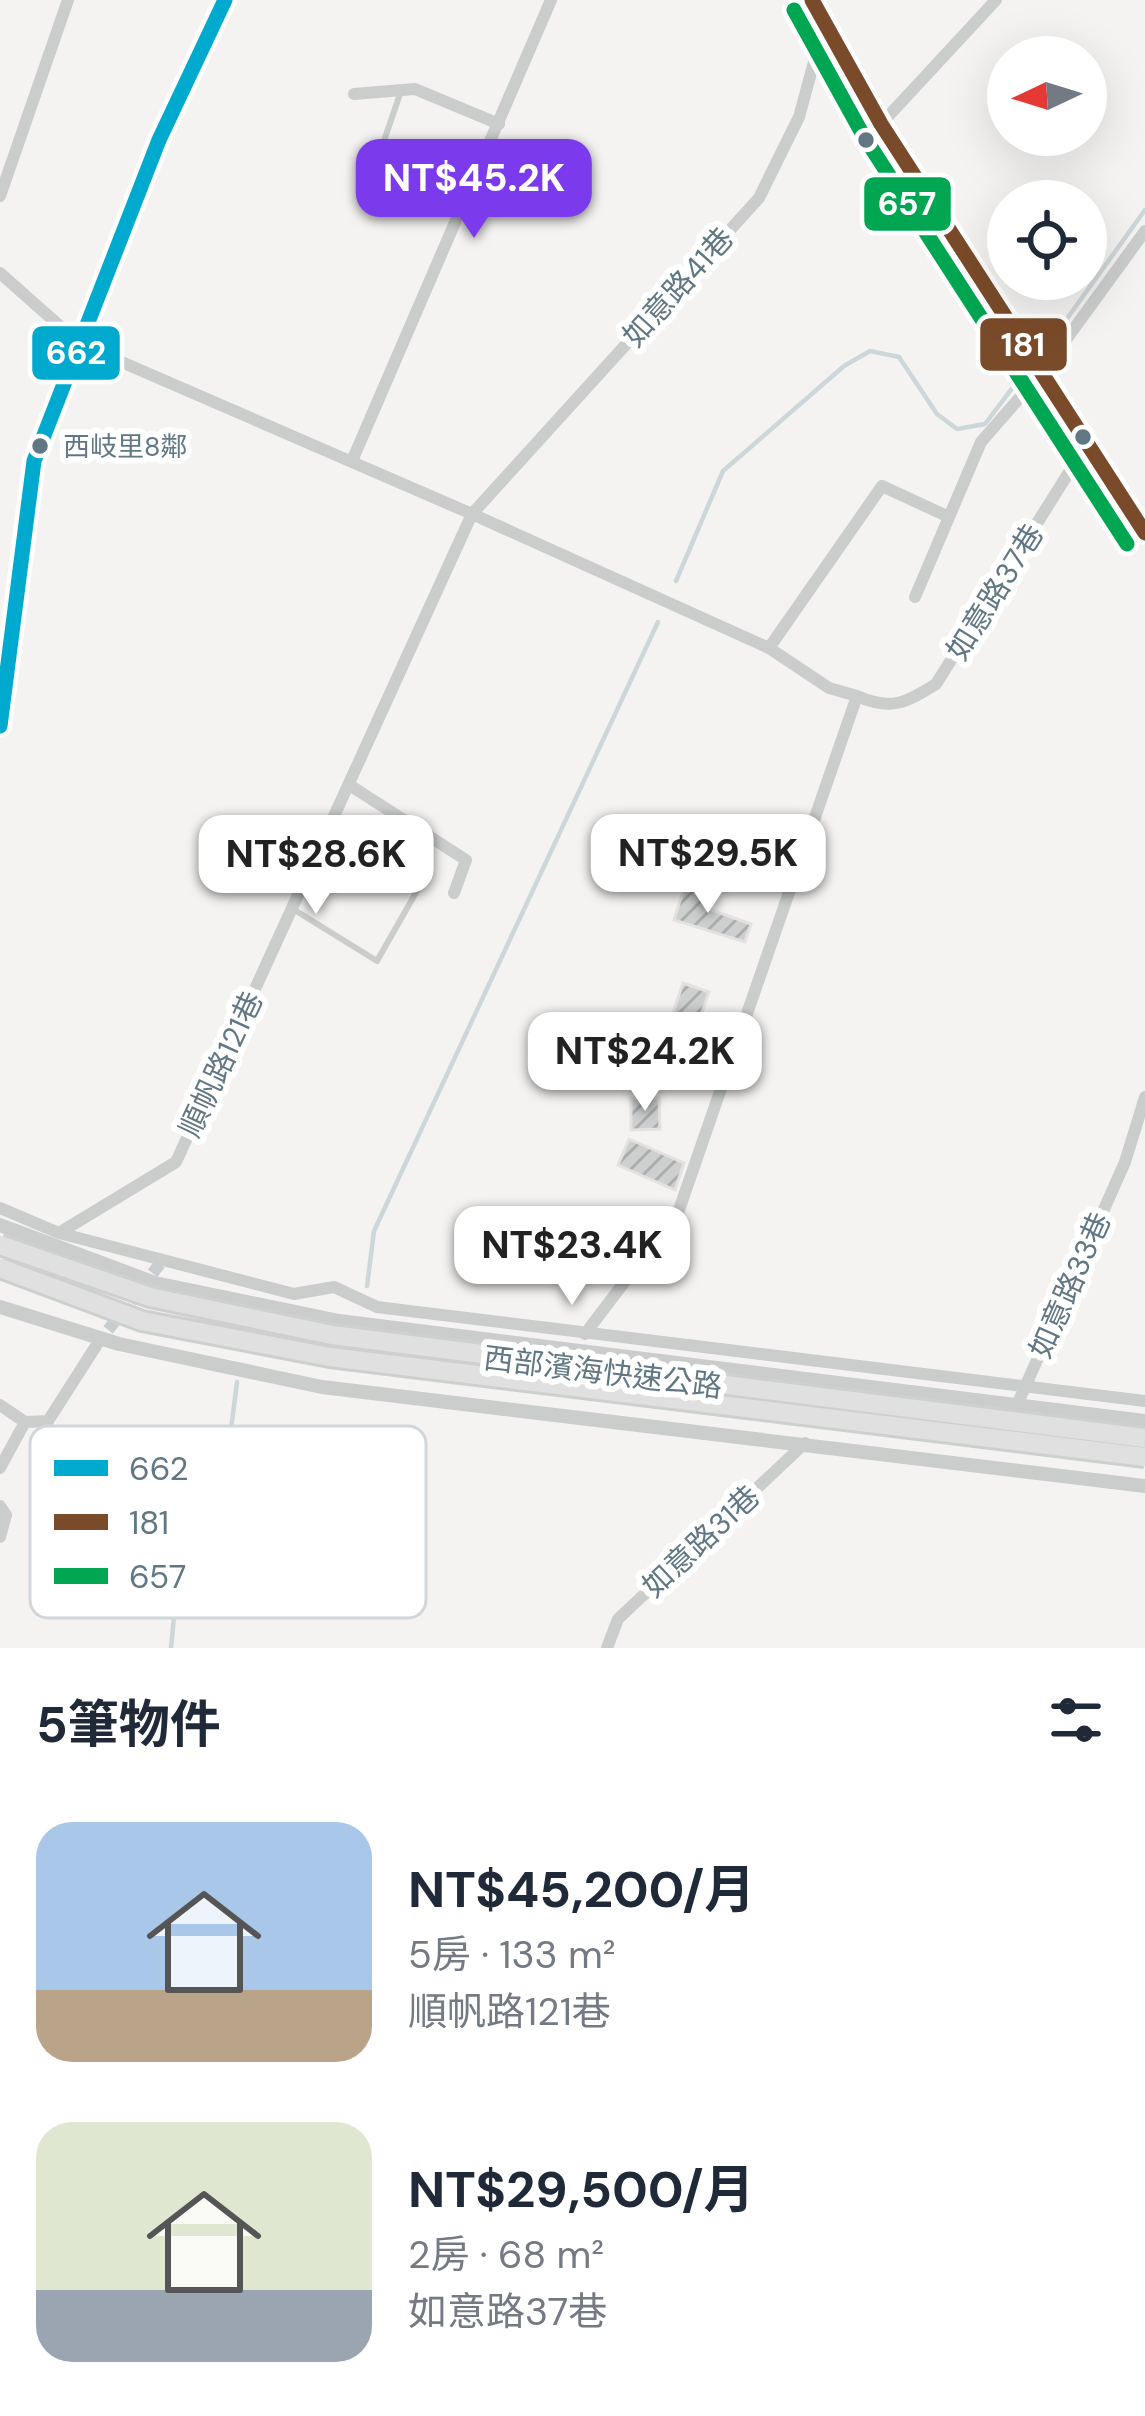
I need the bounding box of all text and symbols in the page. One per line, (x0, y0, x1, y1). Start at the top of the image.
north arrow (987, 36, 1107, 156)
map controls (987, 36, 1107, 300)
unlabelled marker (855, 129, 877, 151)
pin: NT$45.2K (350, 139, 598, 241)
text: NT$45.2K (383, 152, 565, 203)
line badge: 657 (862, 175, 953, 233)
button: locate (987, 180, 1107, 300)
text: 657 (878, 182, 936, 225)
street label: 如意路41巷 (614, 219, 742, 355)
line badge: 181 (978, 316, 1069, 373)
text: 181 (1001, 323, 1045, 366)
line badge: 662 (30, 324, 122, 382)
text: 662 (46, 331, 106, 374)
unlabelled marker (1072, 426, 1094, 448)
place label: 西岐里8鄰 (63, 429, 187, 464)
marker: 西岐里8鄰 (29, 435, 51, 457)
street label: 如意路37巷 (938, 517, 1052, 667)
pin: NT$29.5K (584, 814, 832, 916)
pin: NT$28.6K (192, 815, 440, 917)
text: NT$29.5K (618, 827, 798, 878)
text: NT$28.6K (226, 828, 406, 879)
street label: 順帆路121巷 (170, 985, 272, 1143)
pin: NT$24.2K (521, 1012, 769, 1114)
text: NT$24.2K (555, 1025, 735, 1076)
pin: NT$23.4K (448, 1206, 696, 1308)
street label: 如意路33巷 (1021, 1206, 1119, 1364)
text: NT$23.4K (481, 1219, 663, 1270)
street label: 西部濱海快速公路 (482, 1338, 724, 1406)
legend (30, 1426, 426, 1618)
text: 662 (129, 1447, 189, 1490)
street label: 如意路31巷 (634, 1477, 768, 1605)
text: 181 (129, 1501, 169, 1544)
text: 657 (129, 1555, 186, 1598)
icon: filters (1043, 1687, 1109, 1753)
text: 5筆物件 (36, 1691, 221, 1758)
text: NT$45,200/月 (408, 1856, 755, 1923)
icon: home (132, 1870, 276, 2014)
text: 5房 · 133 m² (408, 1929, 616, 1980)
text: 順帆路121巷 (408, 1986, 611, 2037)
text: NT$29,500/月 (408, 2156, 755, 2223)
icon: home (132, 2170, 276, 2314)
text: 2房 · 68 m² (408, 2229, 604, 2280)
text: 如意路37巷 (408, 2286, 607, 2337)

